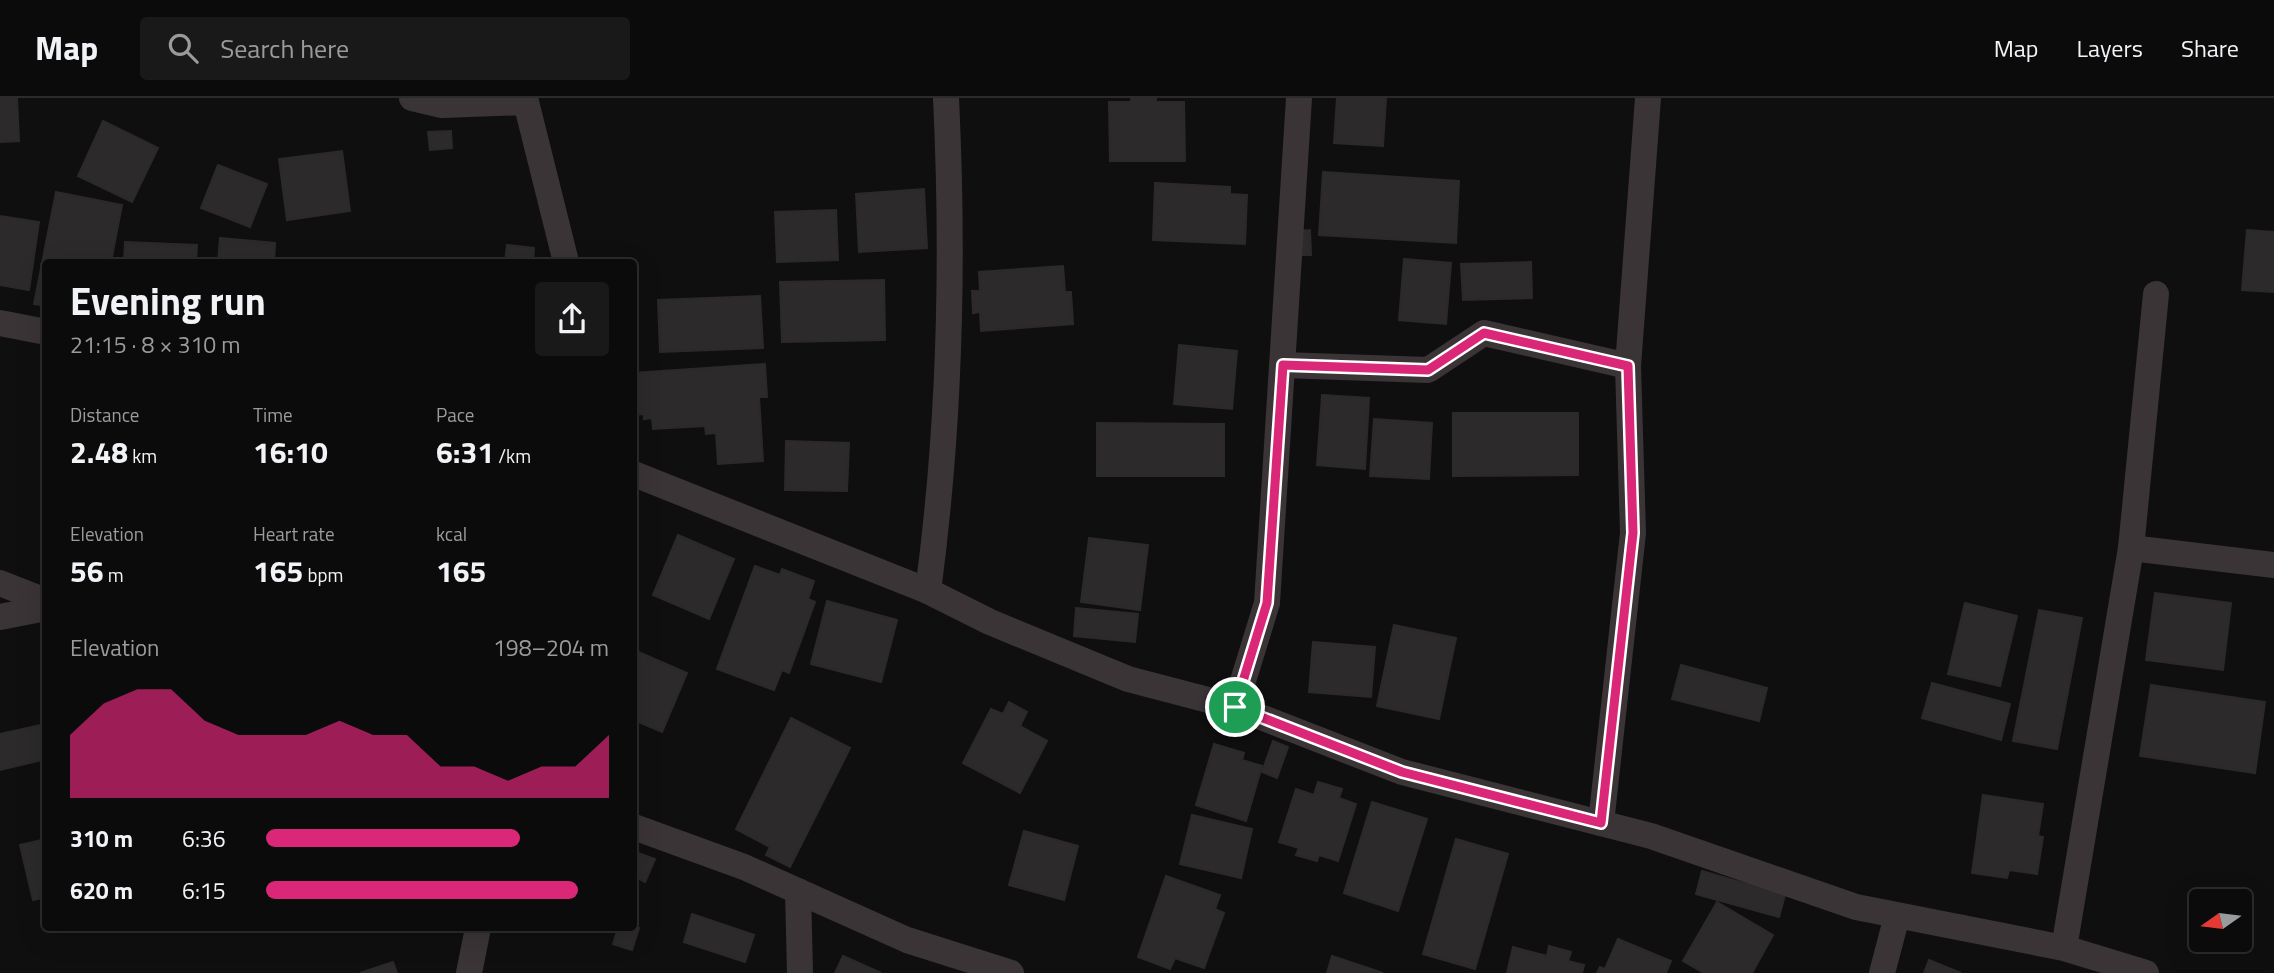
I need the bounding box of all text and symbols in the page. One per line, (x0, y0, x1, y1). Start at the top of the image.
search box (140, 17, 630, 80)
text: Map (35, 23, 98, 73)
icon: search (164, 29, 202, 67)
text: Search here (220, 29, 349, 68)
text: Map (1994, 30, 2039, 66)
text: Layers (2077, 30, 2143, 66)
text: Share (2181, 30, 2239, 66)
text: Evening run (70, 272, 266, 330)
button: share (535, 282, 609, 356)
text: 21:15 · 8 × 310 m (70, 327, 240, 362)
text: Distance (70, 400, 139, 429)
text: Time (253, 400, 293, 429)
text: Pace (436, 400, 474, 429)
text: 2.48 (70, 429, 128, 475)
text: 16:10 (253, 429, 328, 475)
text: 6:31 (436, 429, 494, 475)
text: km (128, 441, 157, 470)
text: /km (494, 441, 531, 470)
text: Elevation (70, 519, 144, 548)
text: Heart rate (253, 519, 335, 548)
text: kcal (436, 519, 467, 548)
text: 56 (70, 548, 104, 594)
text: 165 (253, 548, 303, 594)
text: 165 (436, 548, 486, 594)
text: m (104, 560, 124, 589)
text: bpm (303, 560, 343, 589)
text: Elevation (70, 630, 159, 665)
text: 198–204 m (493, 630, 609, 665)
pin (1205, 677, 1265, 737)
icon: arrive (1216, 688, 1254, 726)
text: 310 m (70, 821, 133, 856)
text: 6:36 (182, 821, 226, 856)
text: 620 m (70, 873, 133, 908)
text: 6:15 (182, 873, 226, 908)
north arrow (2189, 889, 2252, 952)
map controls (2189, 889, 2252, 952)

